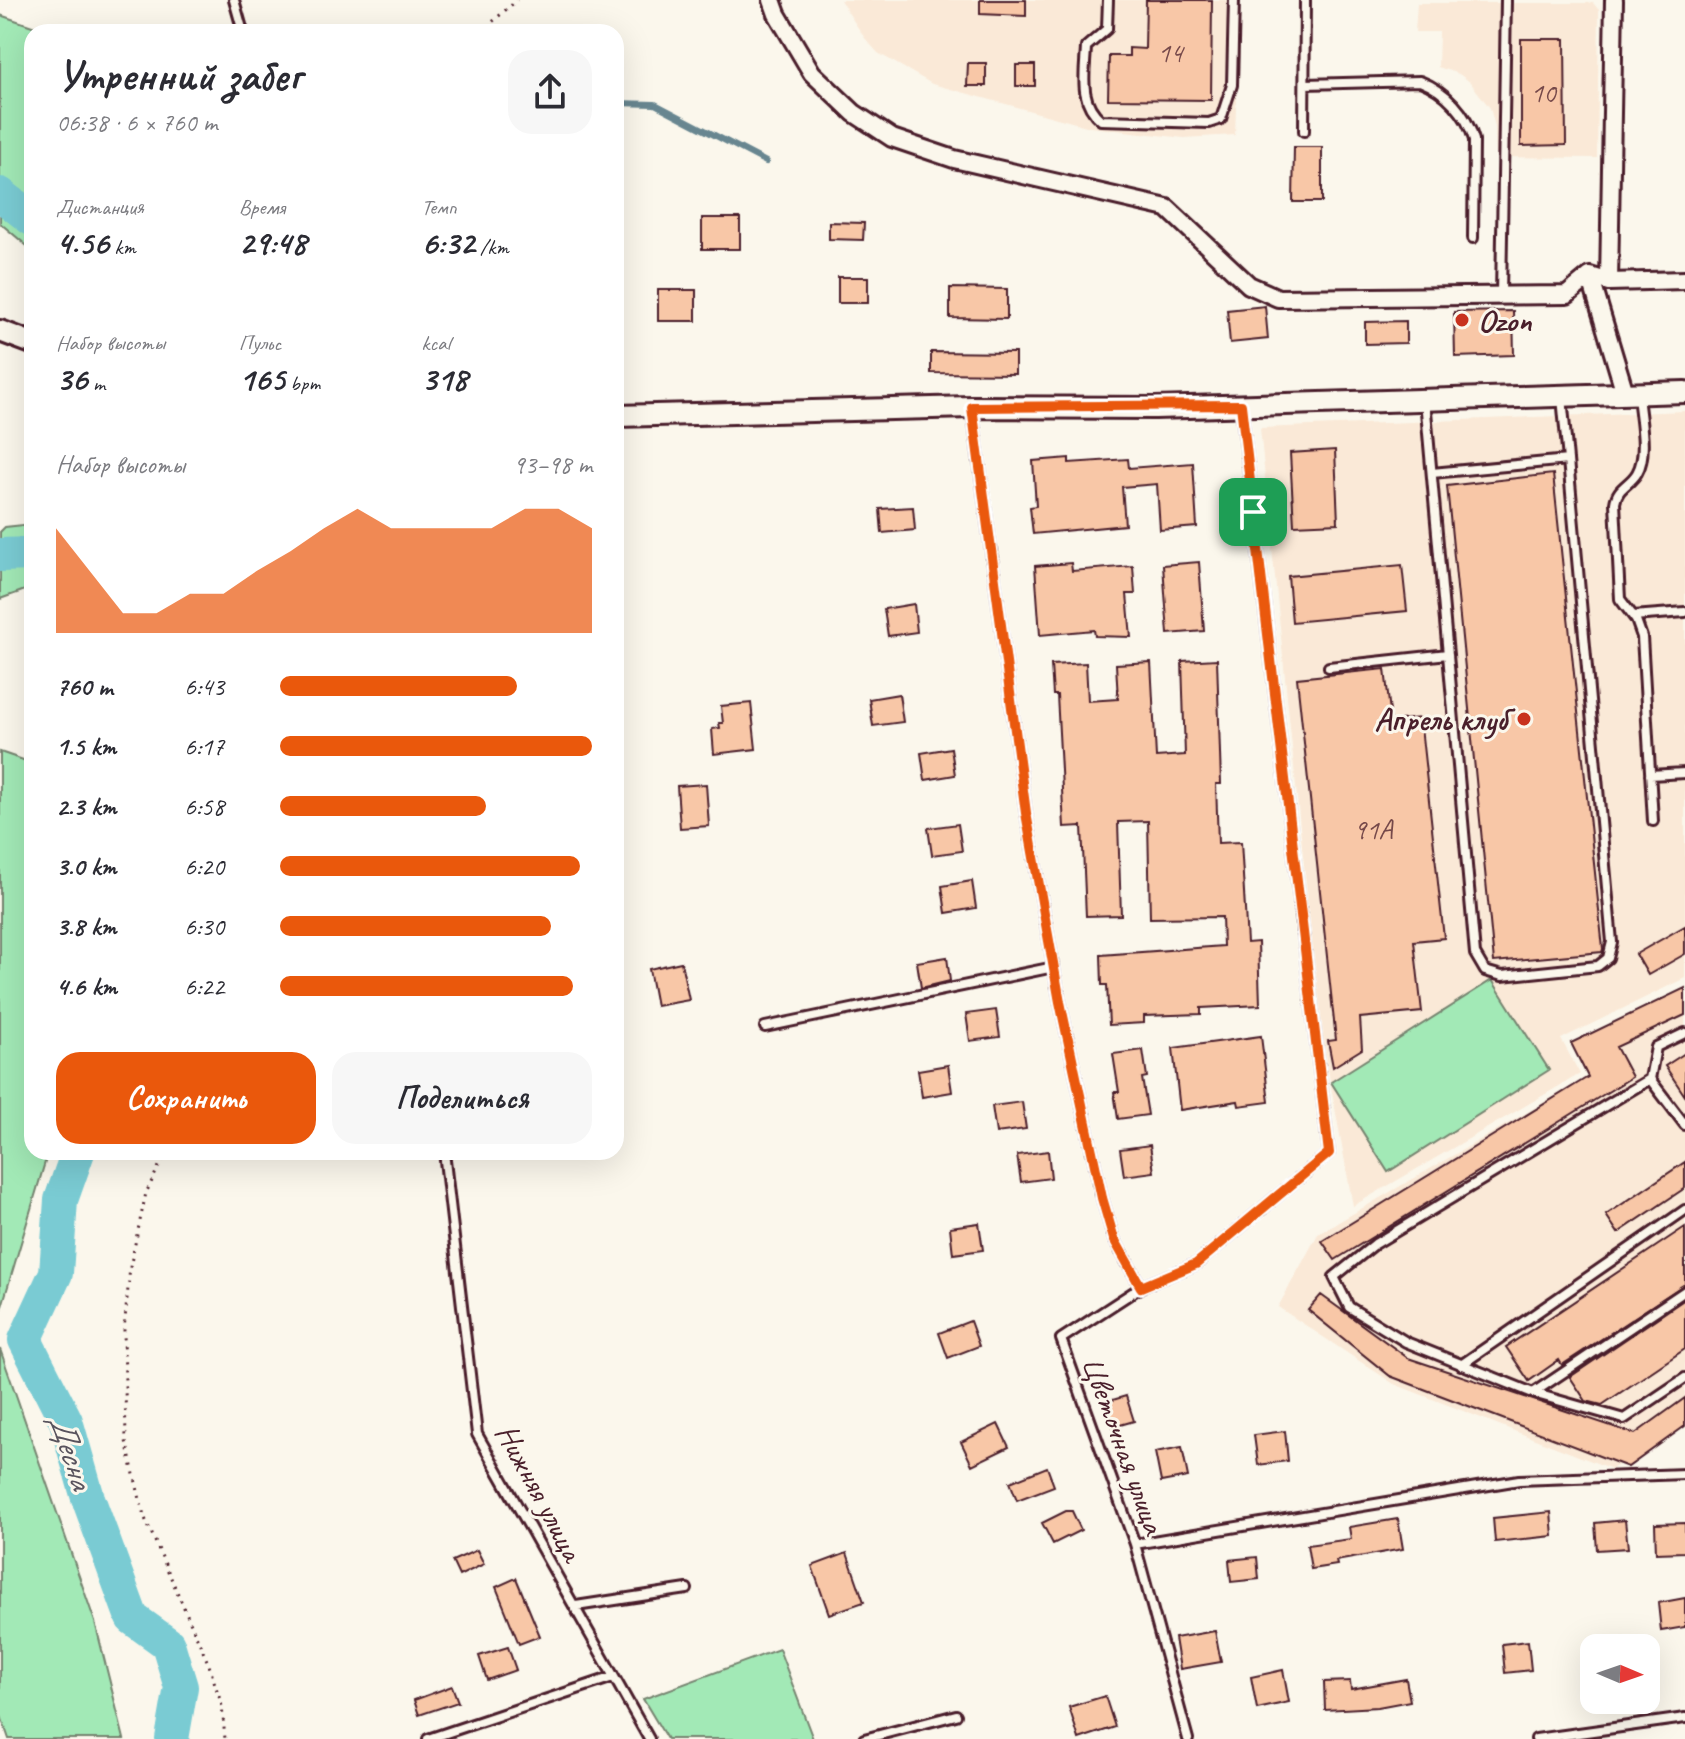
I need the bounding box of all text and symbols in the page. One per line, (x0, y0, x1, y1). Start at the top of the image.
house number: 14 (1157, 35, 1185, 70)
text: Утренний забег (56, 48, 301, 103)
button: share (508, 50, 592, 134)
house number: 10 (1530, 75, 1558, 110)
text: 06:38 · 6 × 760 m (56, 106, 217, 139)
text: Дистанция (56, 193, 144, 221)
text: Время (239, 193, 285, 221)
text: Темп (421, 193, 457, 221)
text: 4.56 (56, 221, 109, 264)
text: 29:48 (239, 221, 306, 264)
text: 6:32 (421, 221, 475, 264)
text: km (109, 233, 136, 261)
text: /km (475, 233, 509, 261)
place label: Ozon (1478, 300, 1533, 341)
marker: Ozon (1453, 311, 1471, 329)
text: Набор высоты (56, 329, 165, 357)
text: Пульс (239, 329, 281, 357)
text: kcal (421, 329, 450, 357)
text: 36 (56, 357, 87, 400)
text: 165 (239, 357, 285, 400)
text: 318 (421, 357, 467, 400)
text: m (87, 369, 105, 397)
text: bpm (285, 369, 320, 397)
text: Набор высоты (56, 448, 185, 481)
text: 93–98 m (513, 448, 592, 481)
pin (1219, 478, 1287, 546)
icon: arrive (1231, 490, 1275, 534)
text: 760 m (56, 670, 113, 703)
text: 6:43 (184, 670, 224, 703)
place label: Апрель клуб (1375, 699, 1516, 740)
marker: Апрель клуб (1515, 710, 1533, 728)
text: 1.5 km (56, 730, 116, 763)
text: 6:17 (184, 730, 224, 763)
text: 2.3 km (56, 790, 116, 823)
text: 6:58 (184, 790, 224, 823)
house number: 91А (1353, 812, 1395, 847)
text: 3.0 km (56, 850, 116, 883)
text: 6:20 (184, 850, 224, 883)
text: 3.8 km (56, 910, 116, 943)
text: 6:30 (184, 910, 224, 943)
text: 4.6 km (56, 970, 117, 1003)
text: 6:22 (184, 970, 224, 1003)
button: Сохранить (56, 1052, 316, 1144)
button: Поделиться (332, 1052, 592, 1144)
street label: Цветочная улица (1072, 1351, 1175, 1541)
water label: Десна (39, 1408, 105, 1497)
street label: Нижняя улица (486, 1416, 594, 1571)
north arrow (1580, 1634, 1660, 1714)
map controls (1580, 1634, 1660, 1714)

